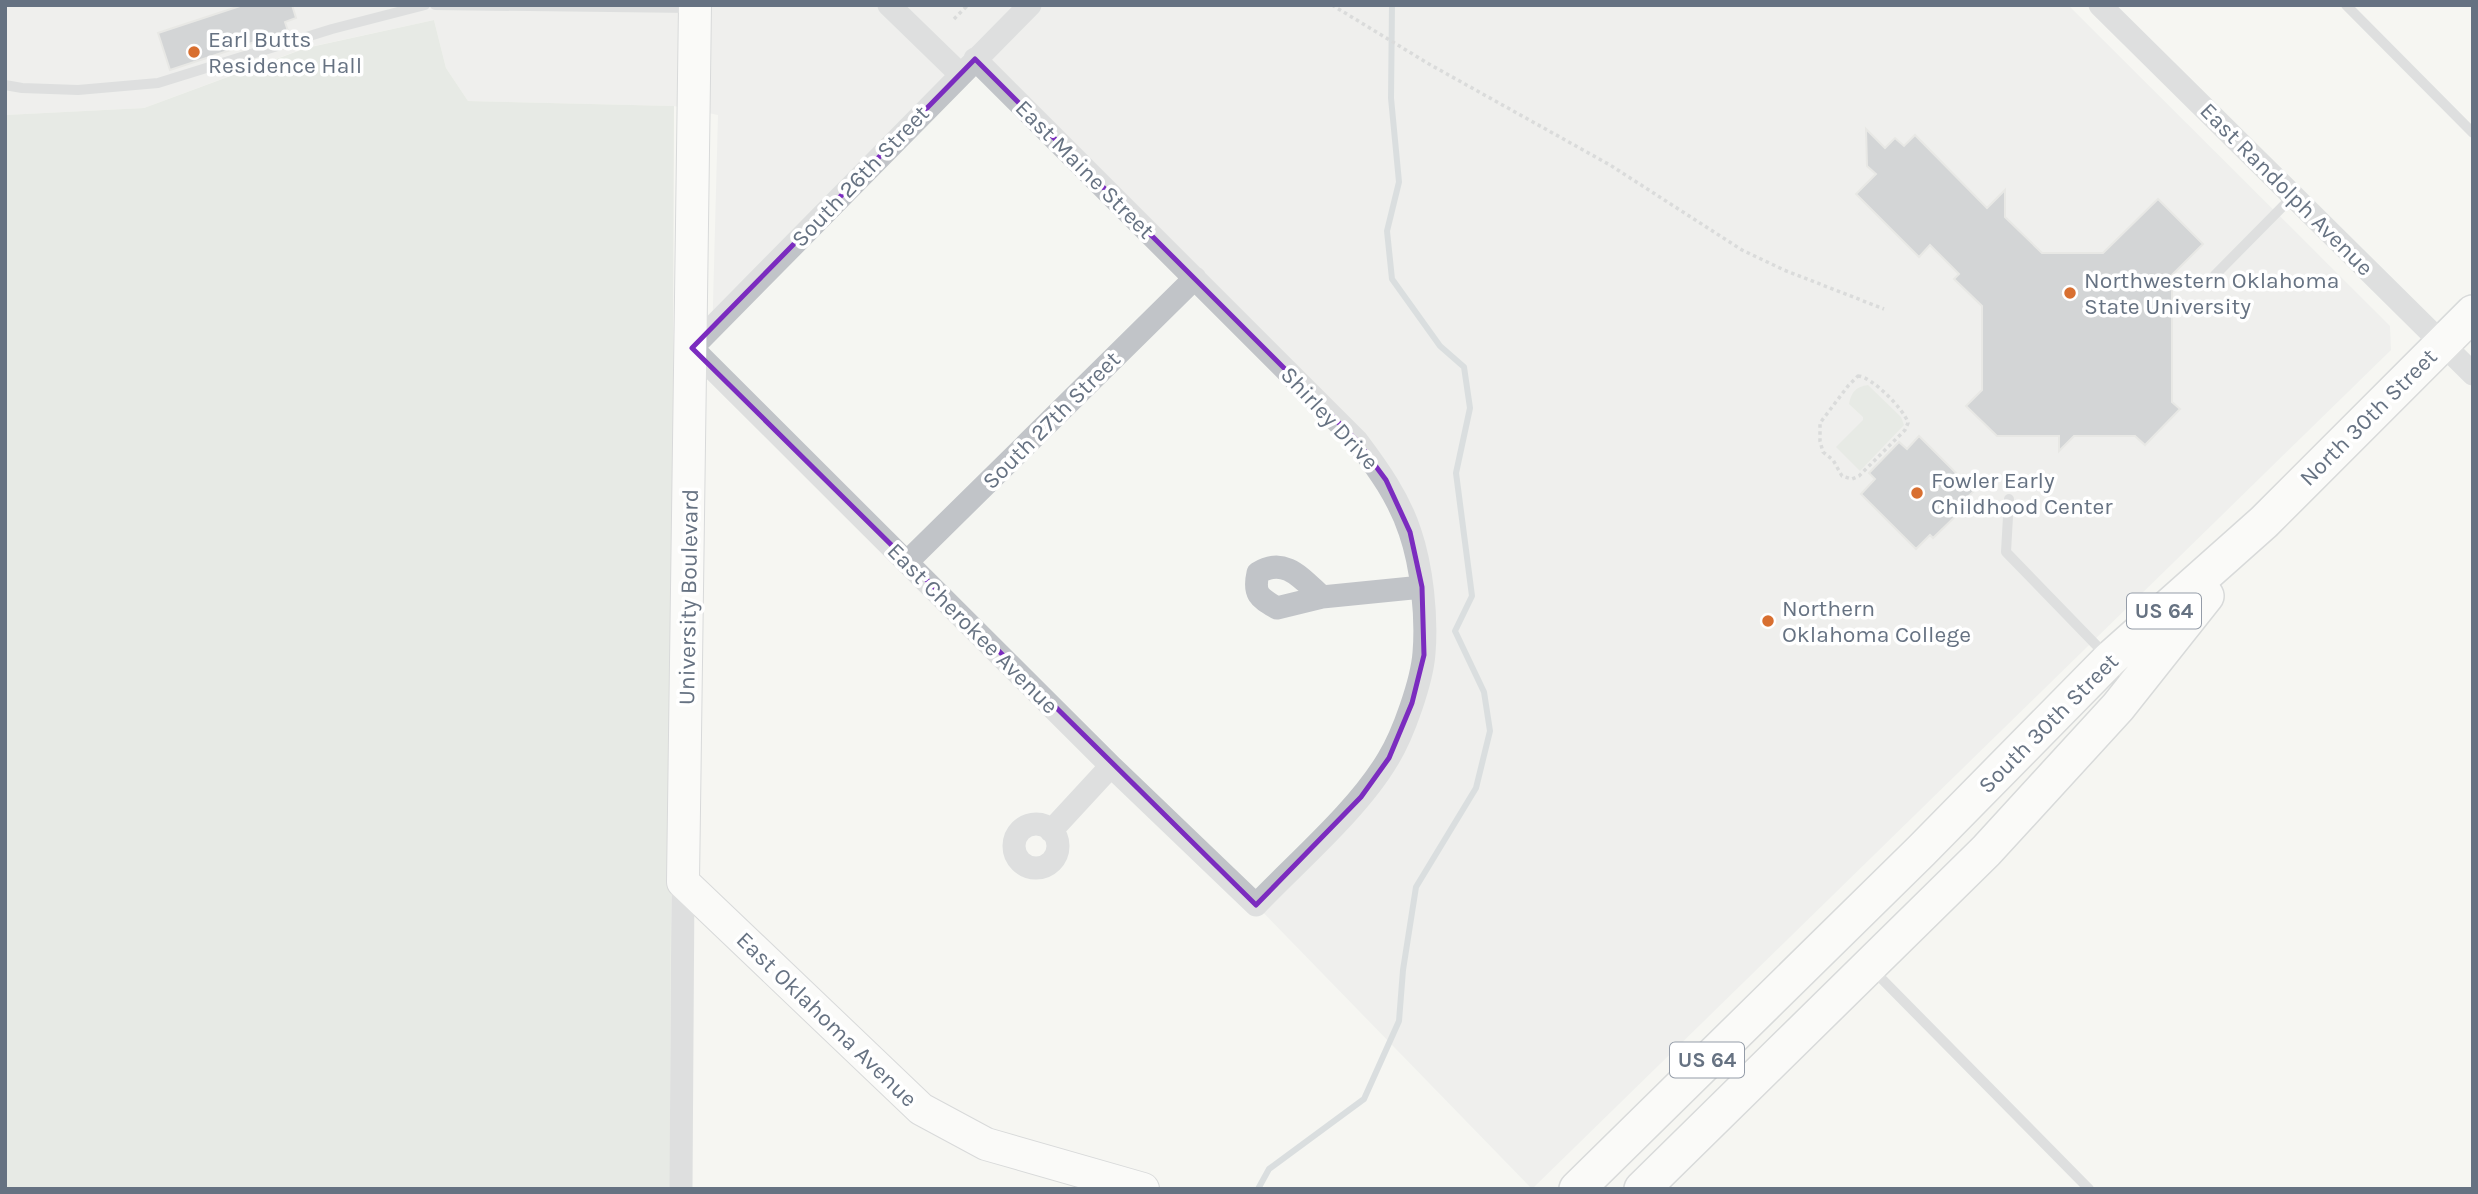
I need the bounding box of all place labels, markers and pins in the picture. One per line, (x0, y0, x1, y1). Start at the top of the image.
place label: Earl Butts Residence Hall (208, 26, 362, 79)
marker: Earl Butts Residence Hall (186, 44, 202, 60)
place label: Northwestern Oklahoma State University (2084, 267, 2339, 320)
marker: Northwestern Oklahoma State University (2062, 285, 2078, 301)
place label: Fowler Early Childhood Center (1931, 467, 2113, 520)
marker: Fowler Early Childhood Center (1909, 485, 1925, 501)
place label: Northern Oklahoma College (1782, 595, 1971, 648)
marker: Northern Oklahoma College (1760, 613, 1776, 629)

